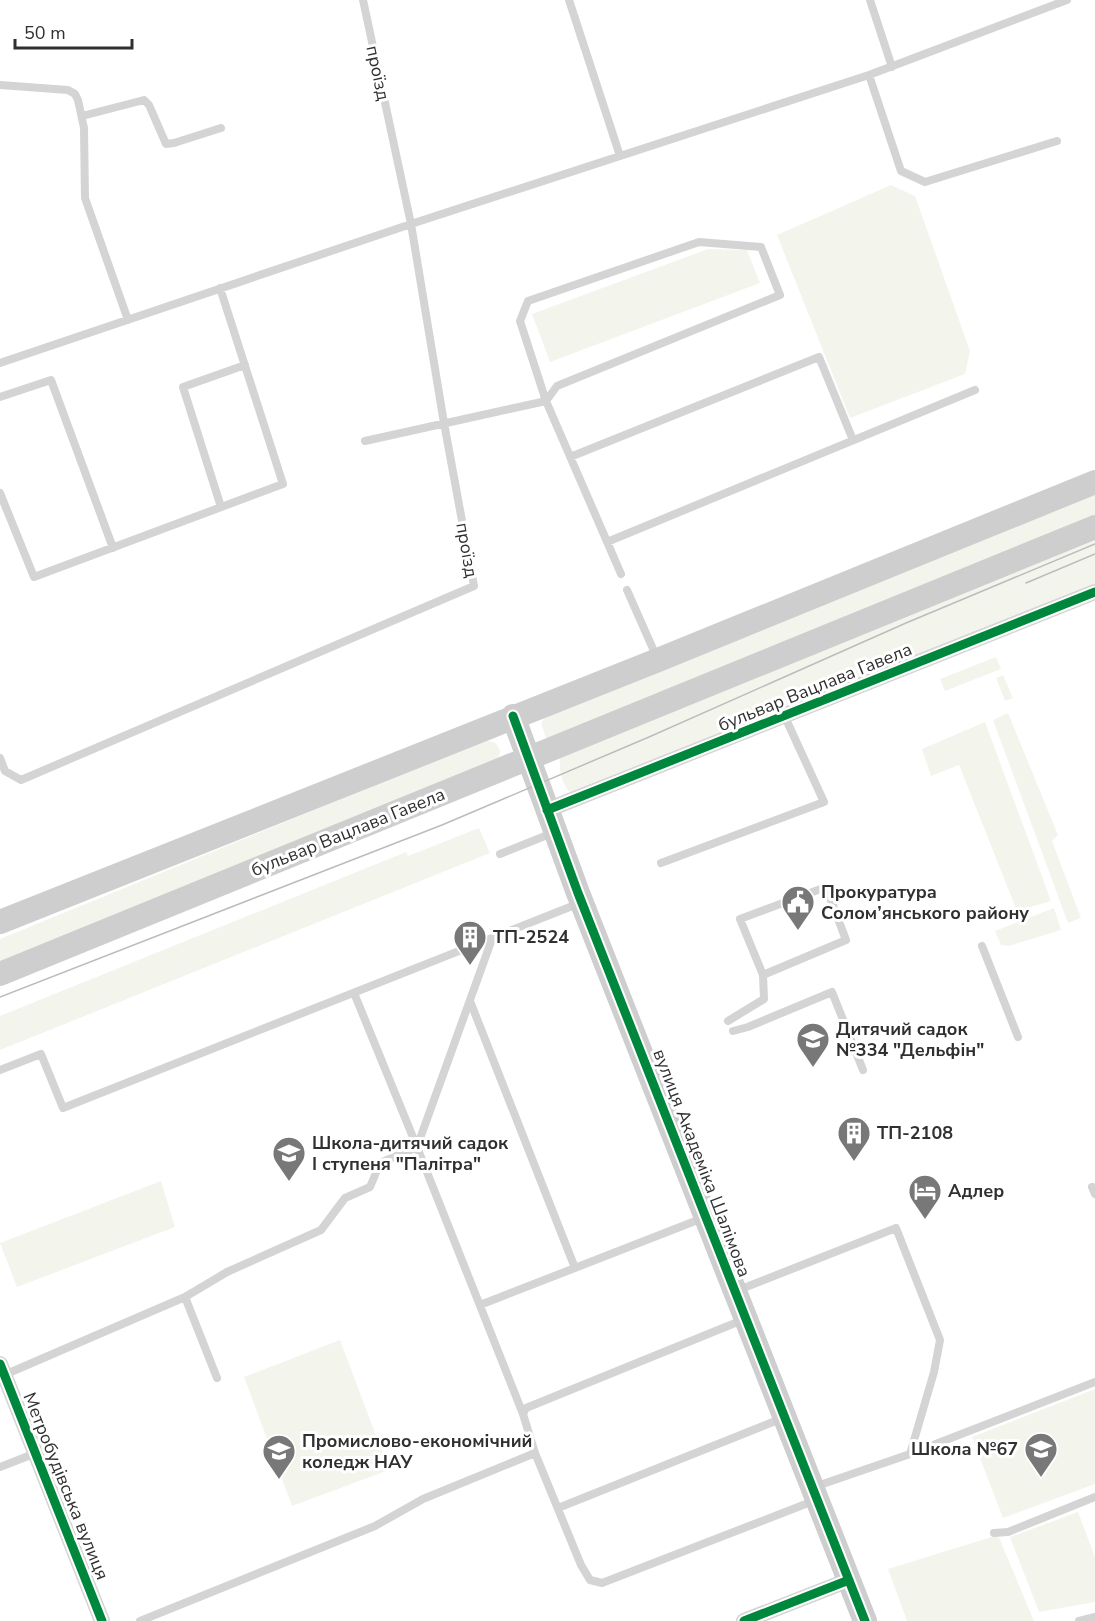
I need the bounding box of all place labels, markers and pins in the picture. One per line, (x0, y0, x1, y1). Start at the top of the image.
place label: Прокуратура Солом’янського району (821, 880, 1029, 925)
public building icon: Прокуратура Солом’янського району (780, 884, 816, 931)
building icon: ТП-2524 (452, 919, 488, 966)
place label: ТП-2524 (493, 925, 569, 949)
place label: Дитячий садок №334 "Дельфін" (836, 1017, 984, 1062)
school or university icon: Дитячий садок №334 "Дельфін" (795, 1021, 831, 1068)
building icon: ТП-2108 (836, 1115, 872, 1162)
place label: ТП-2108 (877, 1121, 953, 1145)
place label: Школа-дитячий садок І ступеня "Палітра" (312, 1131, 509, 1176)
school or university icon: Школа-дитячий садок І ступеня "Палітра" (271, 1135, 307, 1182)
hotel icon: Адлер (907, 1173, 943, 1220)
place label: Адлер (948, 1179, 1004, 1203)
place label: Промислово-економічний коледж НАУ (302, 1429, 532, 1474)
school or university icon: Школа №67 (1023, 1431, 1059, 1478)
school or university icon: Промислово-економічний коледж НАУ (261, 1433, 297, 1480)
place label: Школа №67 (911, 1437, 1018, 1461)

